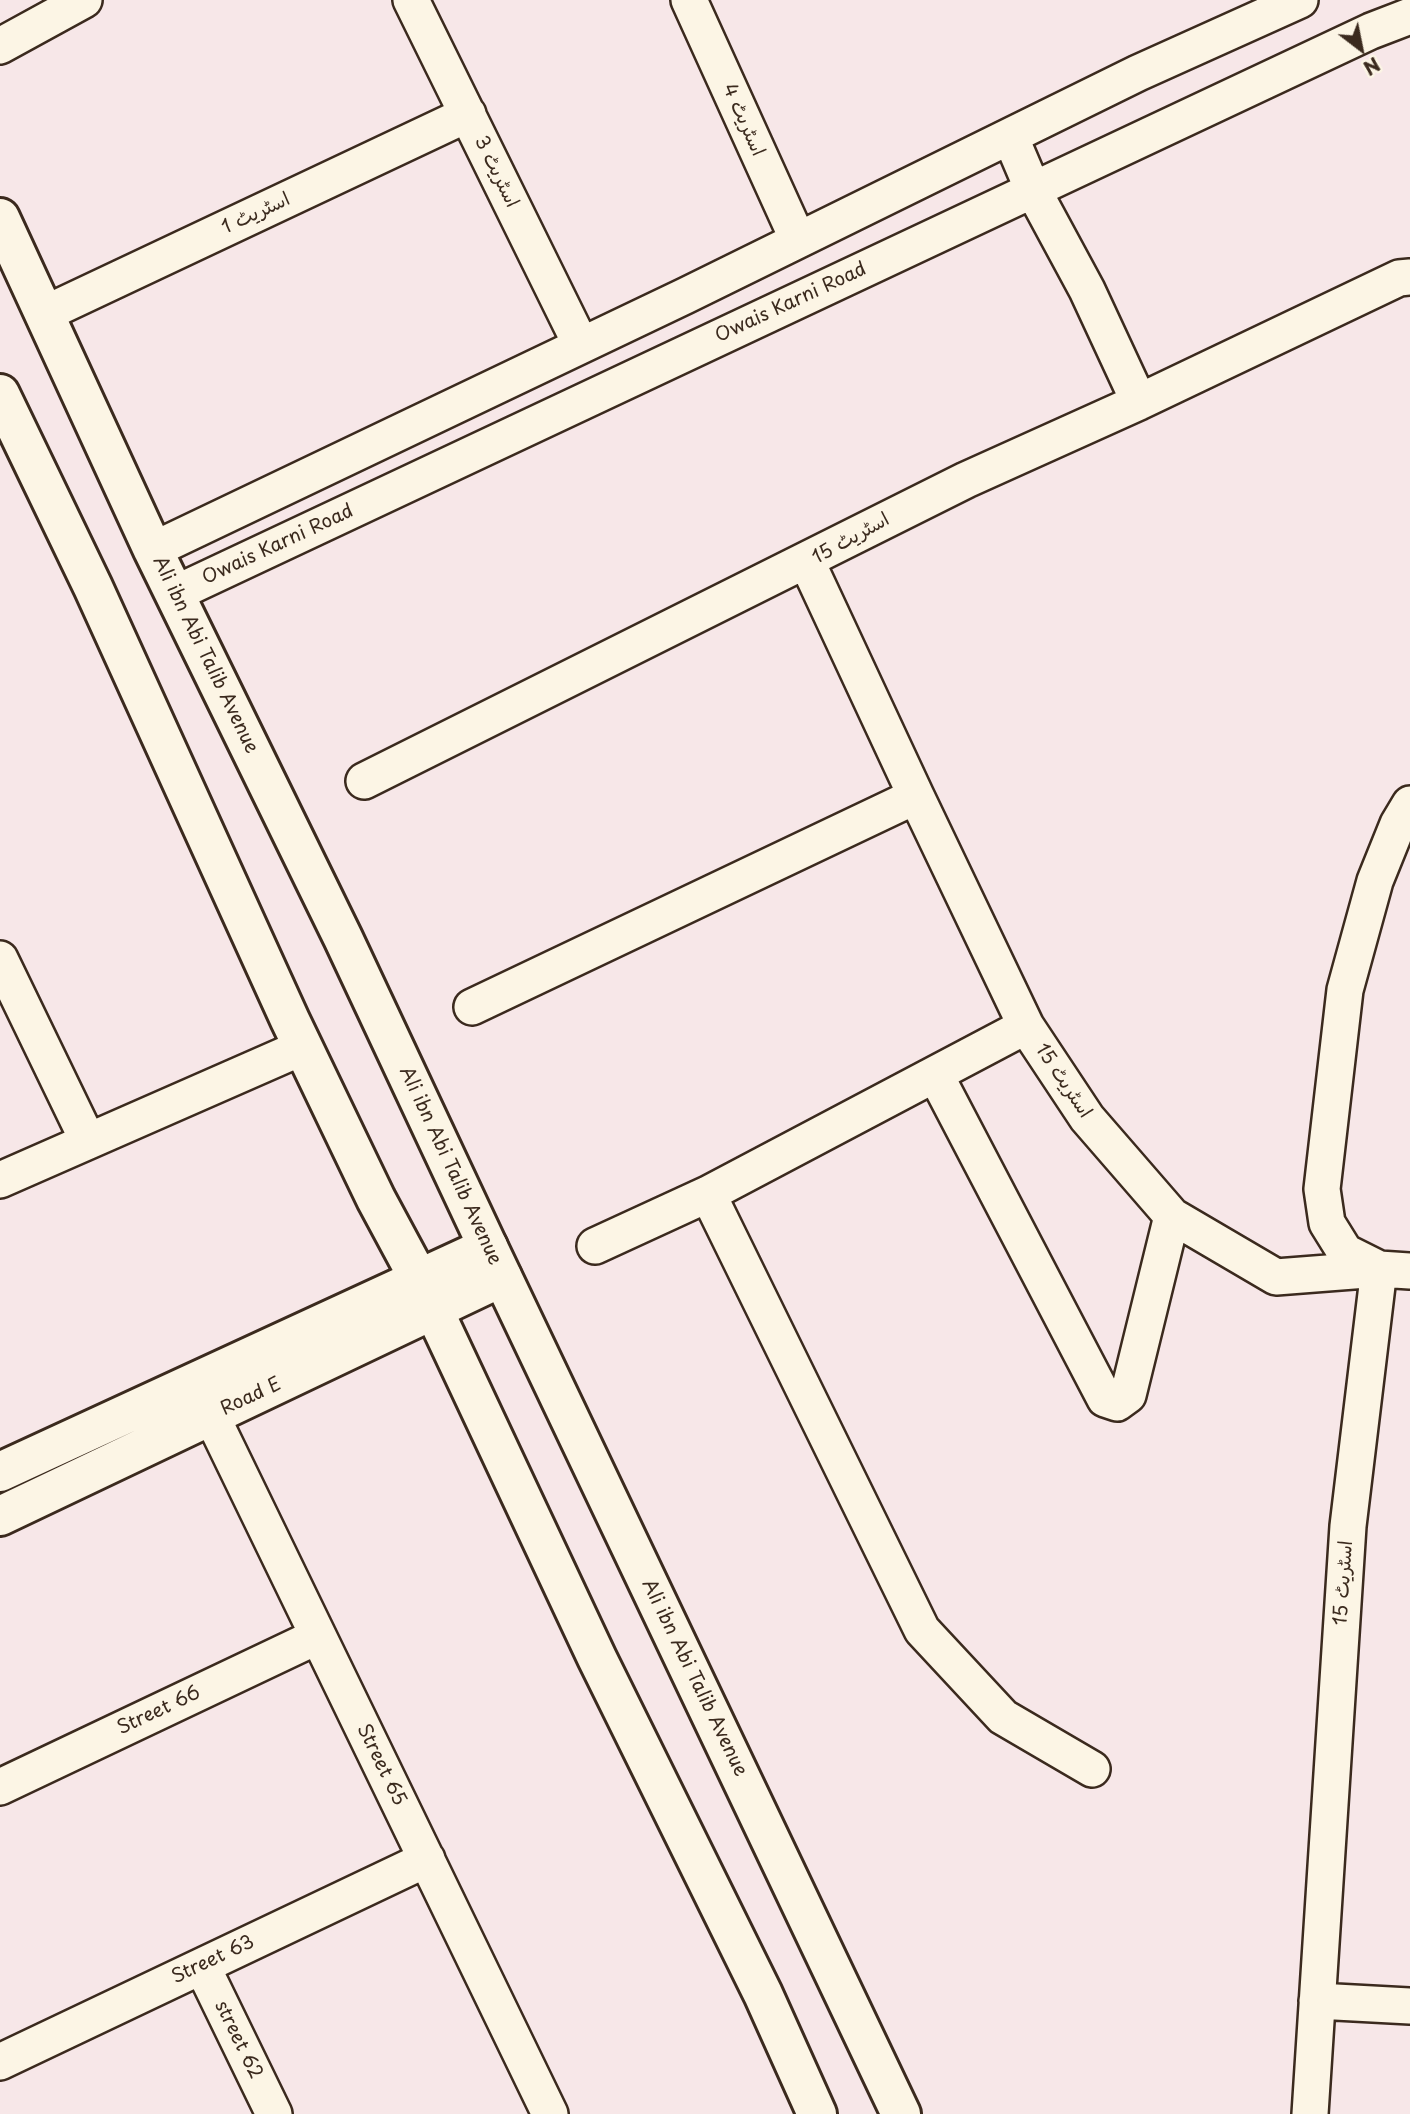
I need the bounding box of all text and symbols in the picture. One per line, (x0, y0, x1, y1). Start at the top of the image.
north arrow (1326, 14, 1396, 84)
text: N (1358, 51, 1386, 83)
street label: اسٹریٹ 4 (717, 80, 769, 160)
street label: اسٹریٹ 3 (469, 133, 523, 211)
street label: اسٹریٹ 1 (218, 188, 294, 240)
street label: Owais Karni Road (712, 258, 870, 348)
street label: Owais Karni Road (199, 500, 357, 590)
street label: اسٹریٹ 15 (808, 508, 894, 570)
street label: Ali ibn Abi Talib Avenue (147, 553, 263, 757)
street label: اسٹریٹ 15 (1030, 1039, 1096, 1123)
street label: Ali ibn Abi Talib Avenue (394, 1063, 506, 1269)
street label: Road E (217, 1373, 285, 1421)
street label: اسٹریٹ 15 (1330, 1540, 1358, 1626)
street label: Ali ibn Abi Talib Avenue (636, 1576, 752, 1780)
street label: Street 66 (114, 1682, 204, 1740)
street label: Street 65 (351, 1720, 411, 1810)
street label: Street 63 (168, 1931, 258, 1989)
street label: street 62 (209, 1997, 267, 2083)

